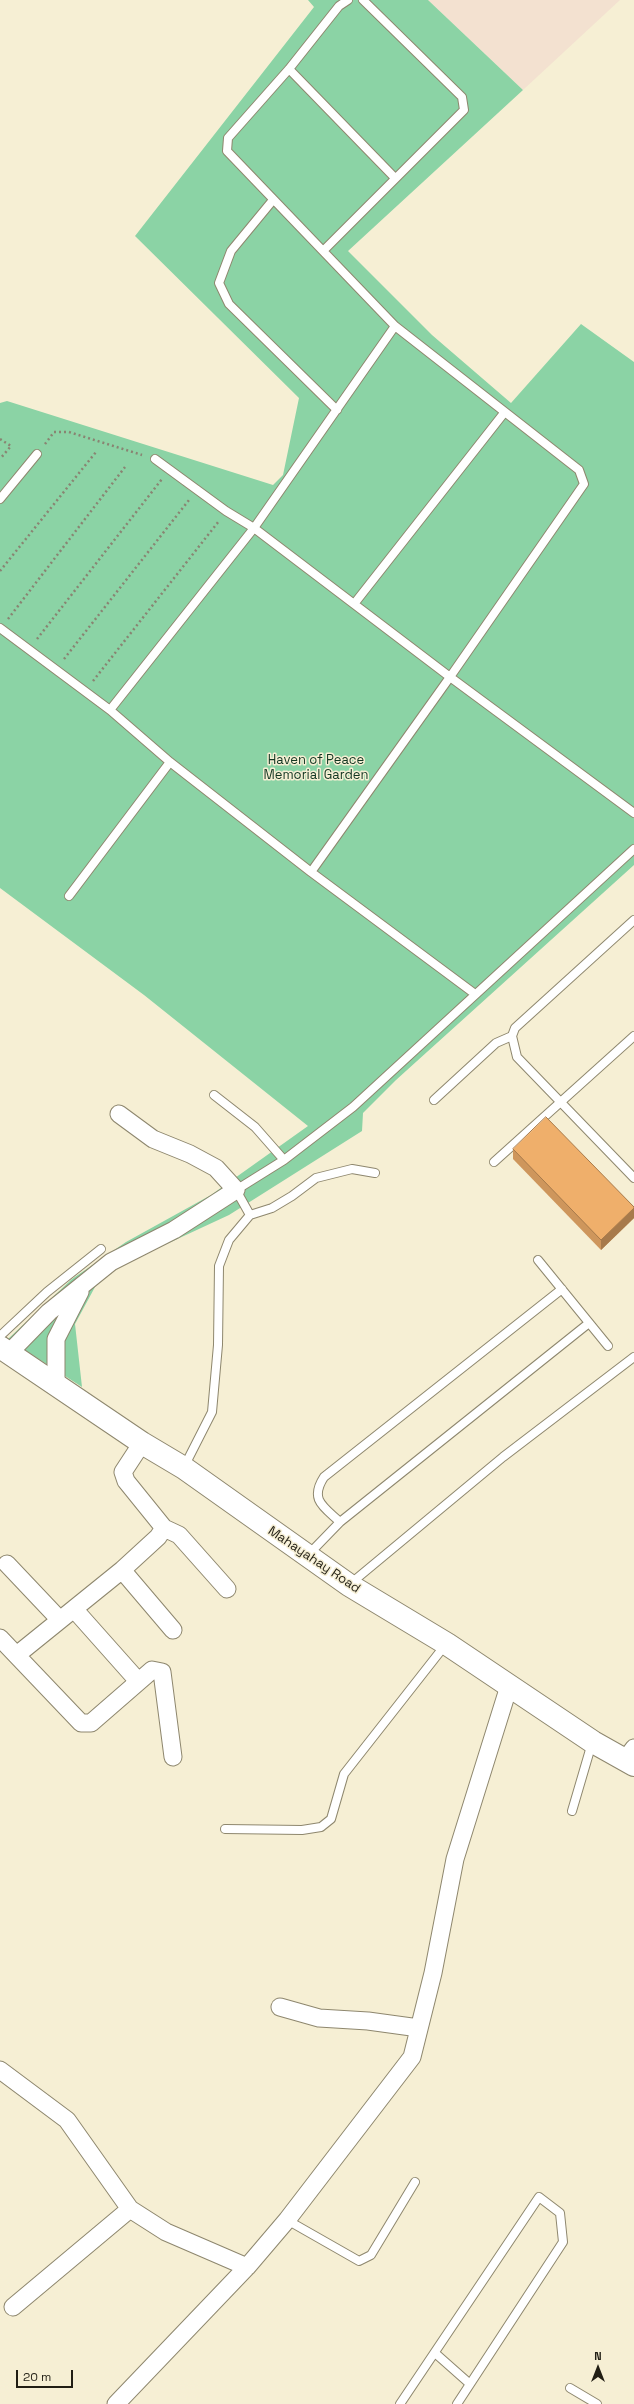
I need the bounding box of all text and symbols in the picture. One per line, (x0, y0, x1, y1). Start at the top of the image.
park label: Haven of Peace Memorial Garden (263, 752, 369, 783)
street label: Mahayahay Road (265, 1523, 363, 1597)
north arrow (578, 2348, 618, 2388)
text: N (594, 2349, 602, 2363)
scale bar (18, 2362, 75, 2388)
text: 20 m (23, 2369, 51, 2385)

